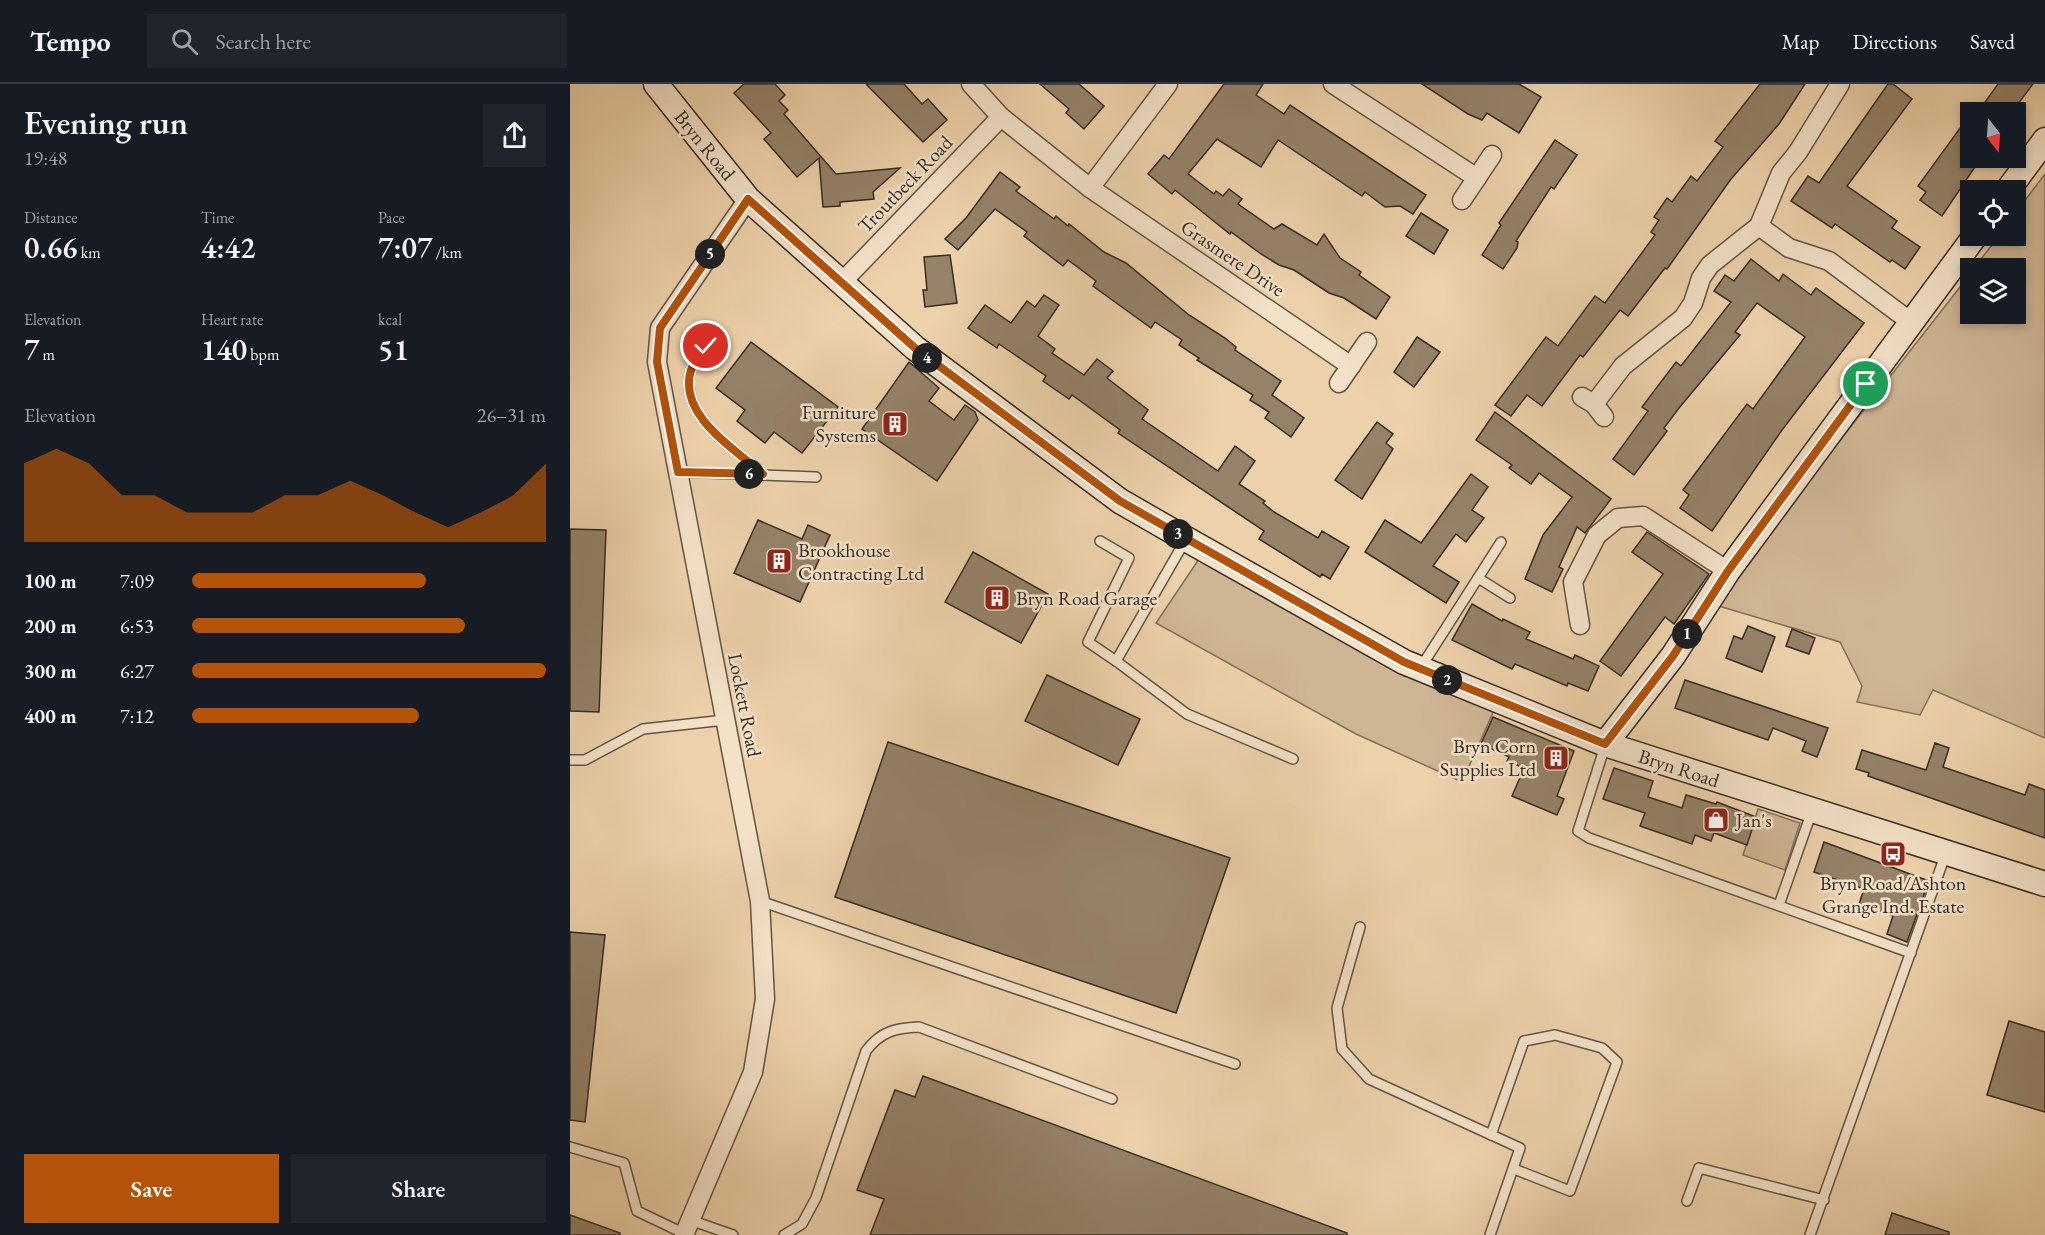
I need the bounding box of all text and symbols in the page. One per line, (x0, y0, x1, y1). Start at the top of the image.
search box (147, 14, 567, 68)
text: Tempo (30, 23, 111, 59)
icon: search (168, 25, 201, 58)
text: Search here (216, 27, 311, 56)
text: Map (1782, 28, 1819, 55)
text: Directions (1852, 28, 1937, 55)
text: Saved (1970, 28, 2015, 55)
text: Evening run (24, 101, 188, 144)
north arrow (1960, 102, 2026, 168)
map controls (1960, 102, 2026, 324)
button: share (483, 104, 546, 167)
street label: Bryn Road (669, 104, 742, 186)
street label: Troutbeck Road (852, 129, 959, 238)
text: 19:48 (24, 145, 67, 171)
button: locate (1960, 180, 2026, 246)
text: Distance (24, 207, 77, 228)
text: Time (201, 207, 234, 228)
text: Pace (378, 207, 405, 228)
street label: Grasmere Drive (1176, 214, 1290, 303)
text: 0.66 (24, 228, 77, 267)
text: 4:42 (201, 228, 255, 267)
text: 7:07 (378, 228, 432, 267)
pin: 5 (695, 239, 725, 269)
text: km (77, 242, 101, 263)
text: /km (432, 242, 462, 263)
text: 5 (706, 243, 714, 264)
button: layers (1960, 258, 2026, 324)
text: Elevation (24, 309, 82, 330)
text: Heart rate (201, 309, 263, 330)
text: kcal (378, 309, 402, 330)
pin (680, 320, 731, 371)
icon: check (689, 329, 722, 362)
text: 7 (24, 330, 39, 369)
text: 140 (201, 330, 247, 369)
text: 51 (378, 330, 409, 369)
pin: 4 (912, 343, 942, 373)
text: m (39, 344, 55, 365)
text: bpm (247, 344, 279, 365)
text: 4 (923, 347, 931, 368)
pin (1840, 358, 1891, 409)
icon: arrive (1849, 367, 1882, 400)
place label: Furniture Systems (802, 399, 876, 448)
text: Elevation (24, 402, 96, 428)
text: 26–31 m (477, 402, 546, 428)
building icon: Furniture Systems (880, 409, 910, 439)
pin: 6 (734, 459, 764, 489)
text: 6 (745, 463, 753, 484)
pin: 3 (1163, 519, 1193, 549)
text: 3 (1174, 523, 1182, 544)
place label: Brookhouse Contracting Ltd (798, 537, 925, 586)
building icon: Brookhouse Contracting Ltd (764, 546, 794, 576)
text: 100 m (24, 568, 77, 594)
text: 7:09 (120, 568, 154, 594)
building icon: Bryn Road Garage (982, 583, 1012, 613)
place label: Bryn Road Garage (1016, 585, 1158, 611)
text: 200 m (24, 613, 77, 639)
text: 6:53 (120, 613, 154, 639)
pin: 1 (1672, 619, 1702, 649)
text: 1 (1683, 623, 1691, 644)
street label: Lockett Road (722, 651, 768, 760)
text: 300 m (24, 658, 77, 684)
text: 6:27 (120, 658, 154, 684)
pin: 2 (1432, 665, 1462, 695)
text: 2 (1443, 669, 1451, 690)
text: 400 m (24, 703, 77, 729)
text: 7:12 (120, 703, 154, 729)
place label: Bryn Corn Supplies Ltd (1440, 733, 1537, 782)
building icon: Bryn Corn Supplies Ltd (1541, 743, 1571, 773)
street label: Bryn Road (1635, 743, 1724, 794)
shop icon: Jan's (1701, 805, 1731, 835)
place label: Jan's (1734, 807, 1772, 833)
bus stop icon: Bryn Road/Ashton Grange Ind. Estate (1878, 839, 1908, 869)
place label: Bryn Road/Ashton Grange Ind. Estate (1820, 870, 1967, 919)
button: Save (24, 1154, 279, 1223)
button: Share (291, 1154, 546, 1223)

